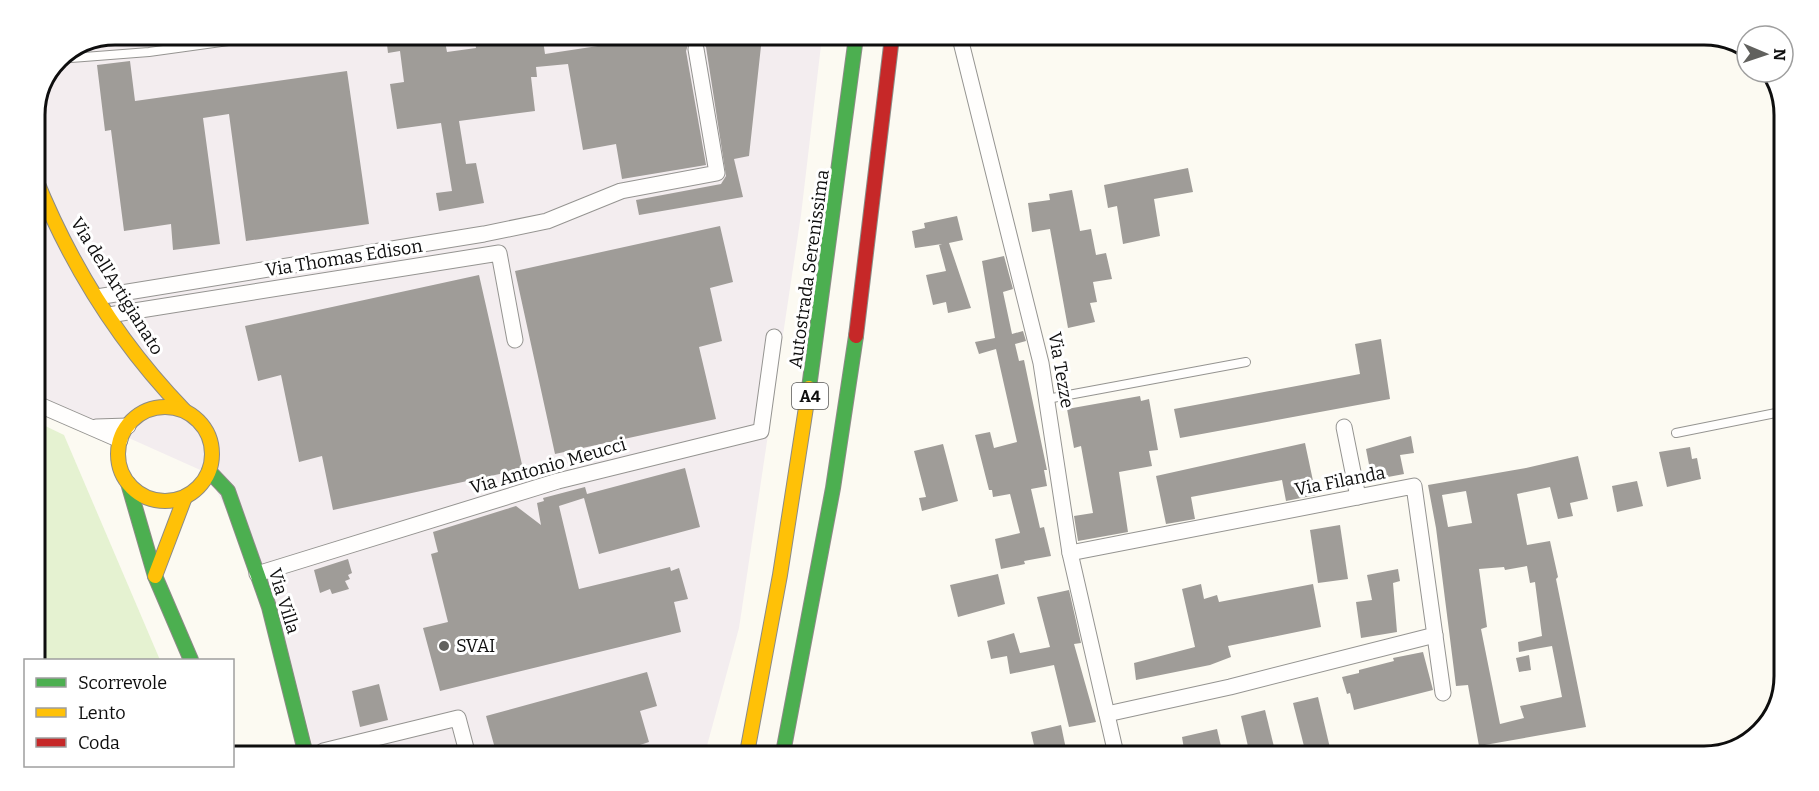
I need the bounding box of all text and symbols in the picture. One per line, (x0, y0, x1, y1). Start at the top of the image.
north arrow (1735, 24, 1795, 84)
text: N (1770, 48, 1789, 61)
street label: Autostrada Serenissima (784, 168, 834, 370)
street label: Via dell'Artigianato (66, 213, 168, 359)
street label: Via Thomas Edison (264, 235, 425, 281)
street label: Via Tezze (1043, 330, 1079, 410)
road number: A4 (792, 383, 828, 409)
street label: Via Antonio Meucci (467, 433, 629, 499)
street label: Via Filanda (1293, 461, 1387, 501)
street label: Via Villa (264, 566, 304, 637)
place label: SVAI (456, 635, 495, 657)
marker: SVAI (437, 639, 451, 653)
legend (24, 659, 234, 767)
text: Scorrevole (78, 672, 167, 694)
text: Lento (78, 702, 126, 724)
text: Coda (78, 732, 120, 754)

